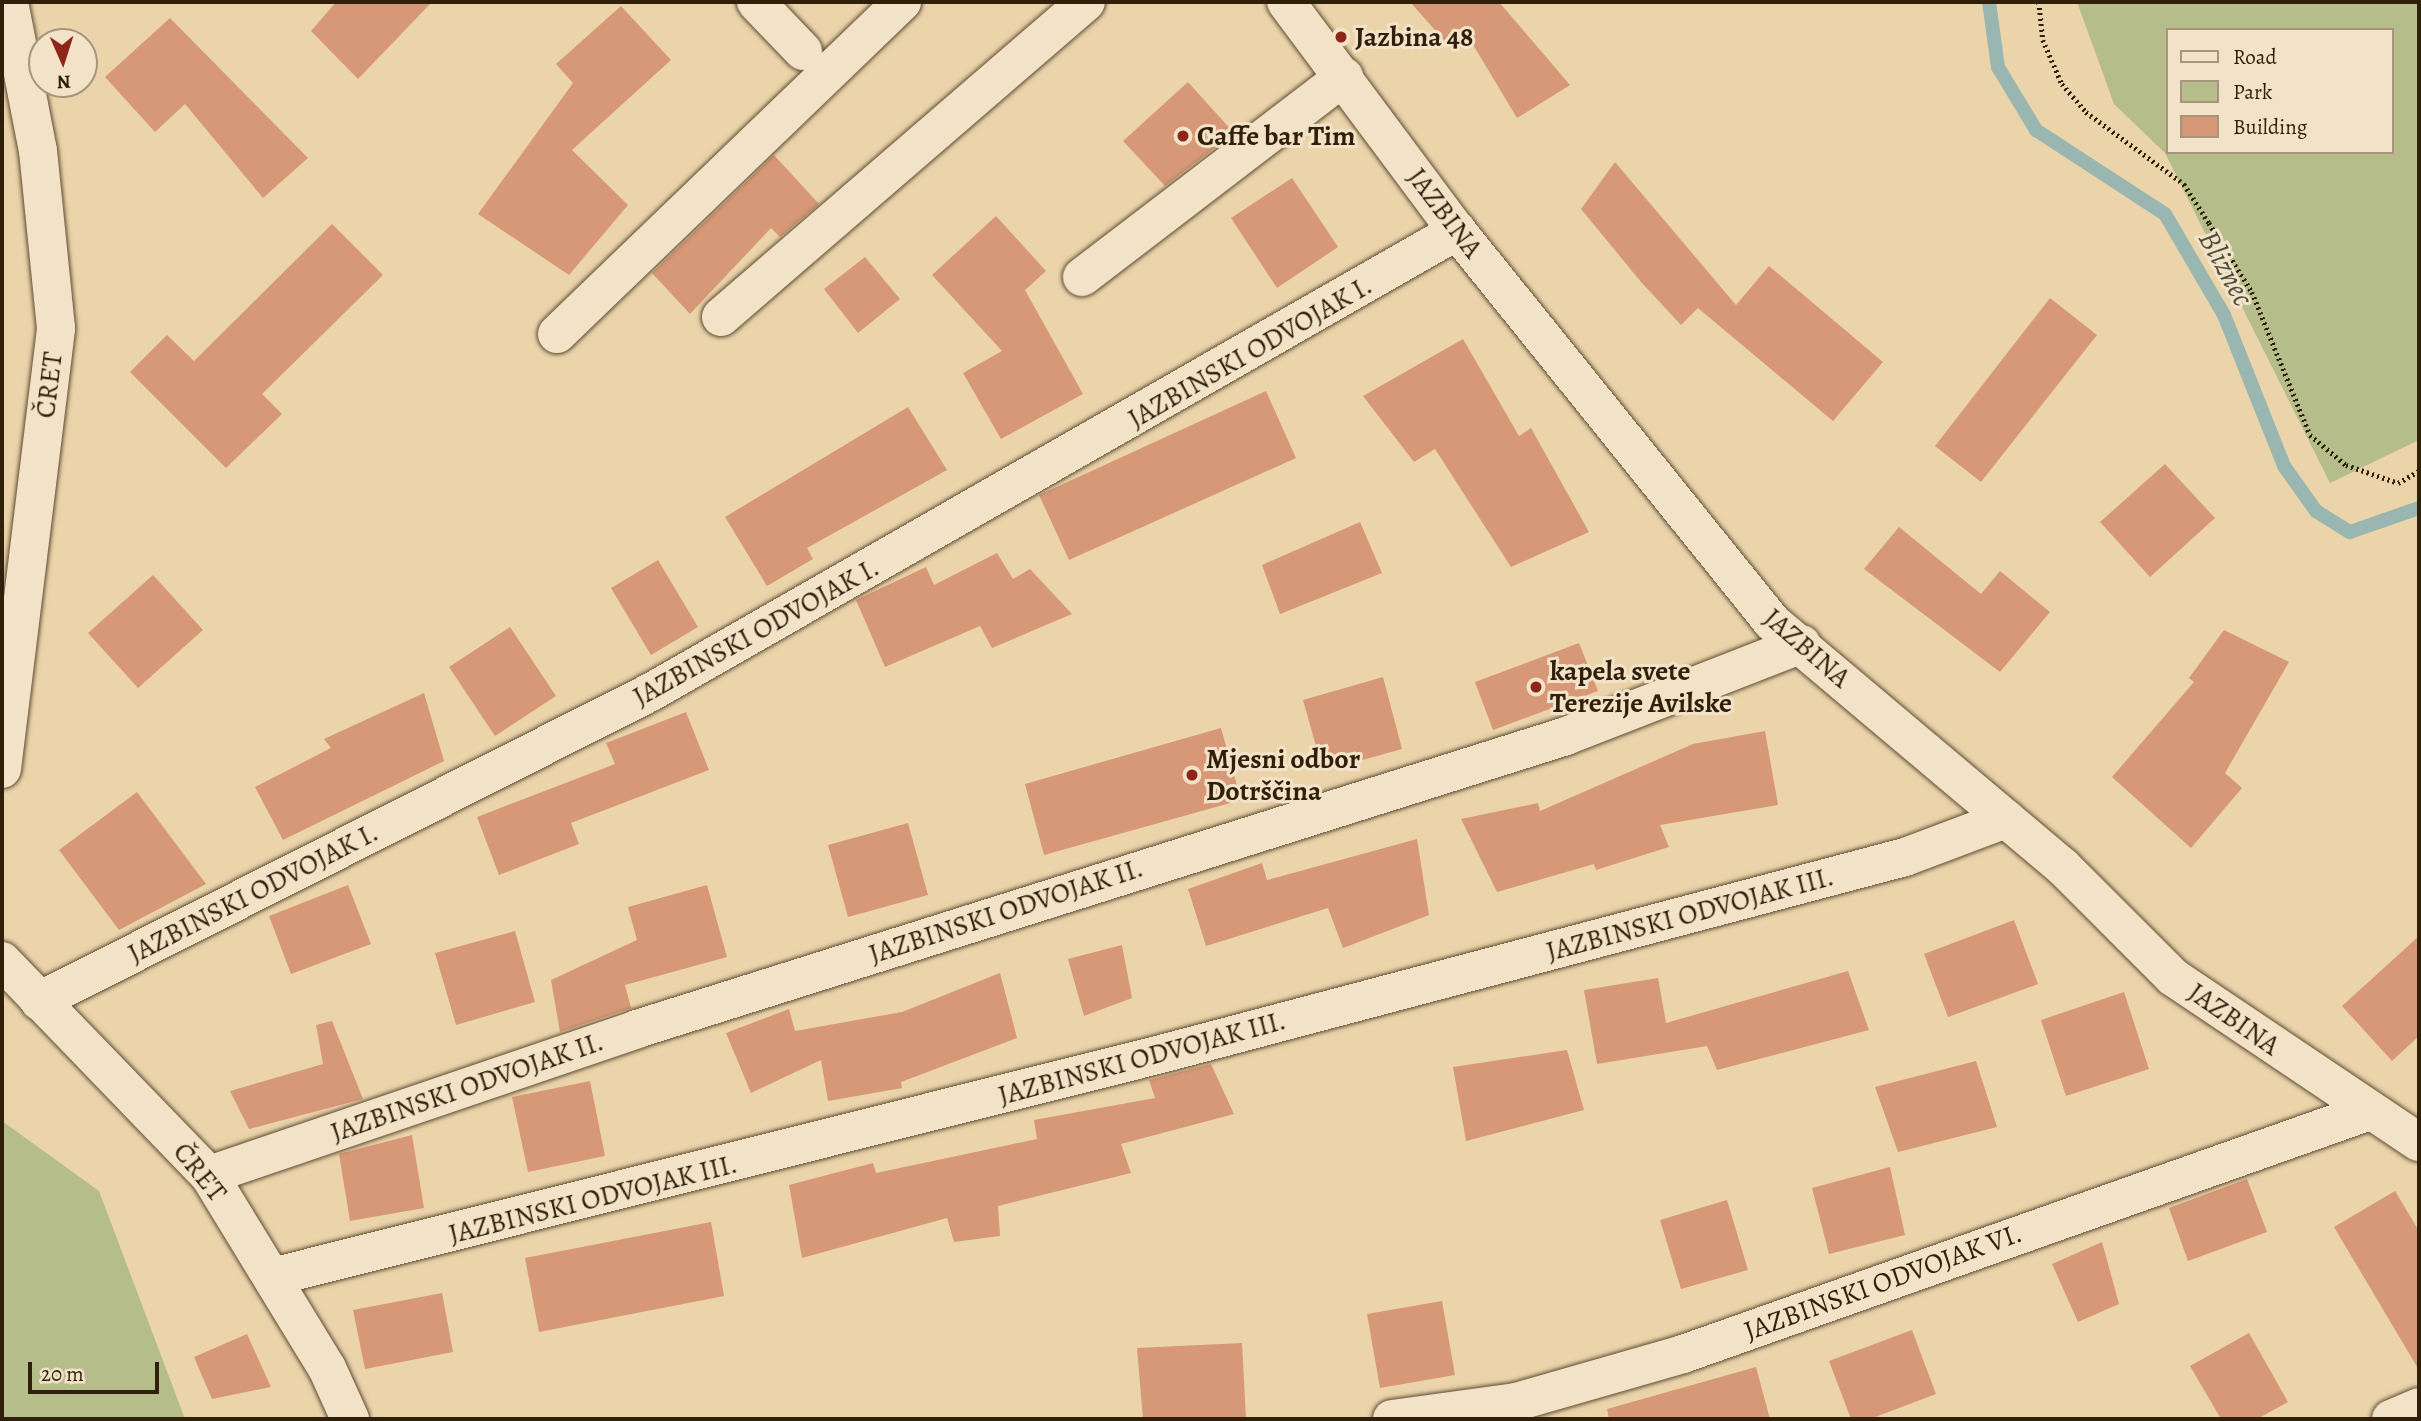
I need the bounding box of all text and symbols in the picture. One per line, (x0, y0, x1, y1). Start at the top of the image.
place label: Jazbina 48 (1355, 20, 1473, 54)
north arrow (28, 28, 98, 98)
legend (2166, 28, 2393, 154)
marker: Jazbina 48 (1333, 29, 1349, 45)
text: Road (2233, 43, 2277, 71)
text: N (56, 69, 72, 95)
text: Park (2233, 78, 2272, 106)
text: Building (2233, 113, 2307, 141)
place label: Caffe bar Tim (1197, 119, 1355, 153)
marker: Caffe bar Tim (1175, 128, 1191, 144)
street label: JAZBINA (1400, 161, 1490, 265)
water label: Bliznec (2191, 224, 2261, 312)
street label: JAZBINSKI ODVOJAK I. (1122, 268, 1378, 436)
street label: ČRET (28, 350, 70, 420)
street label: JAZBINSKI ODVOJAK I. (627, 550, 885, 714)
street label: JAZBINA (1757, 601, 1857, 695)
place label: kapela svete Terezije Avilske (1550, 654, 1732, 720)
marker: kapela svete Terezije Avilske (1528, 679, 1544, 695)
place label: Mjesni odbor Dotrščina (1206, 742, 1360, 808)
marker: Mjesni odbor Dotrščina (1184, 767, 1200, 783)
street label: JAZBINSKI ODVOJAK I. (122, 815, 384, 971)
street label: JAZBINSKI ODVOJAK II. (865, 851, 1147, 971)
street label: JAZBINSKI ODVOJAK III. (1543, 859, 1837, 969)
street label: JAZBINA (2182, 975, 2286, 1063)
street label: JAZBINSKI ODVOJAK III. (995, 1003, 1289, 1113)
street label: JAZBINSKI ODVOJAK II. (326, 1025, 608, 1149)
street label: ČRET (166, 1136, 234, 1208)
street label: JAZBINSKI ODVOJAK III. (445, 1147, 741, 1251)
street label: JAZBINSKI ODVOJAK VI. (1739, 1216, 2027, 1348)
scale bar (32, 1348, 163, 1392)
text: 20 m (41, 1360, 84, 1388)

